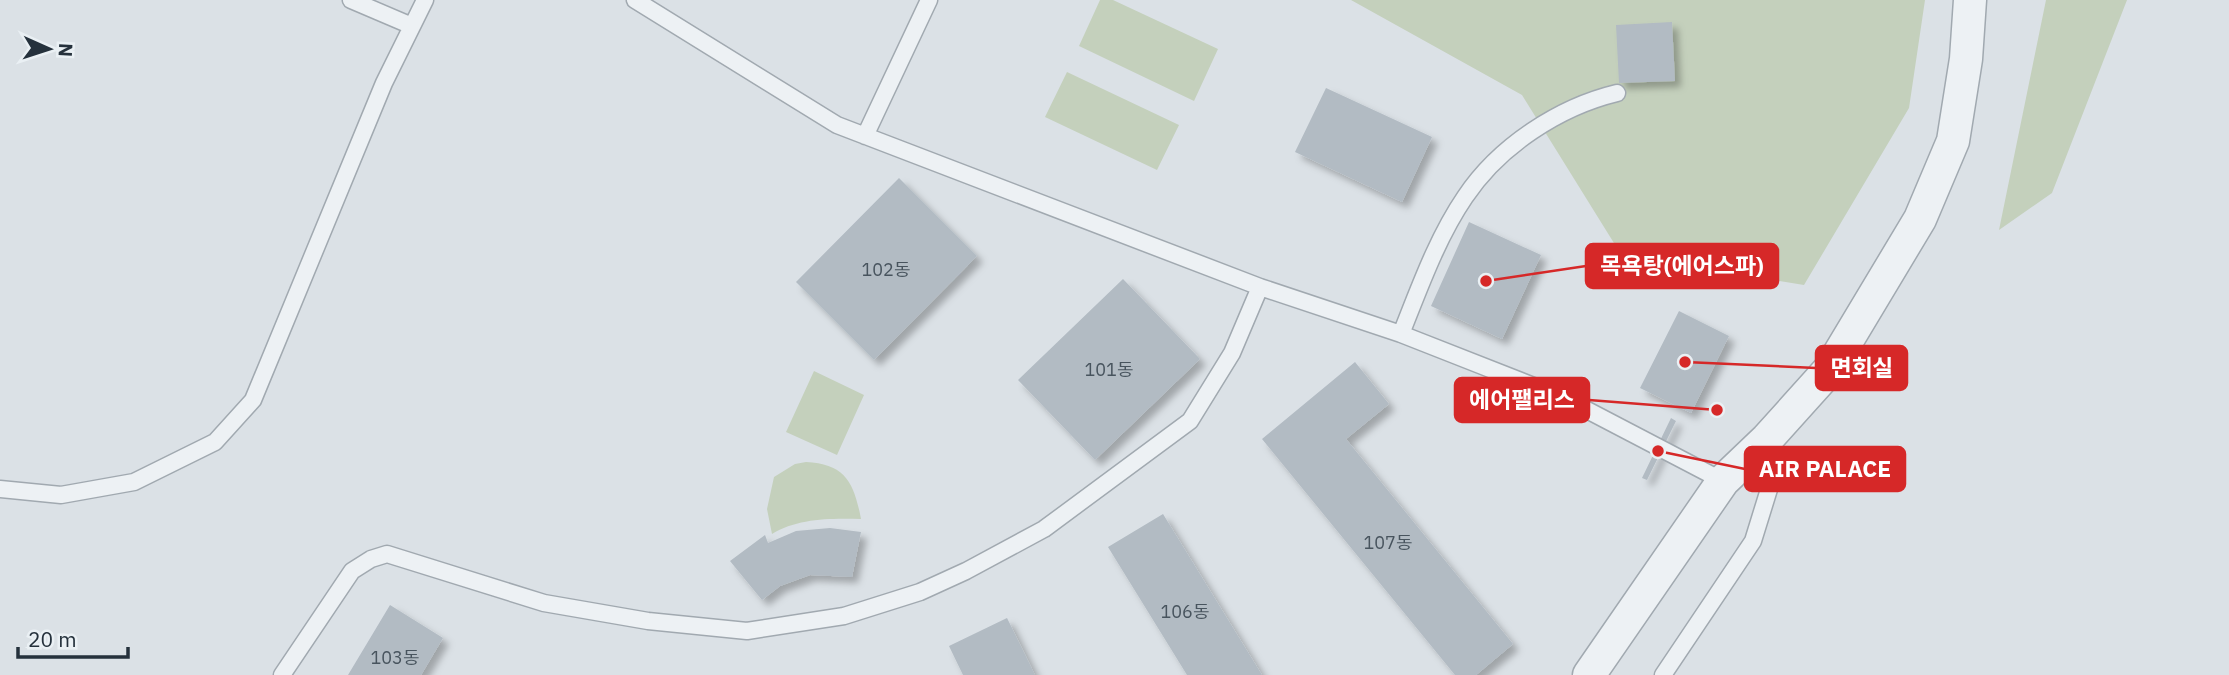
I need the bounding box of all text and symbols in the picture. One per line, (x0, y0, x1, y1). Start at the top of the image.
north arrow (14, 14, 84, 84)
text: N (54, 42, 78, 57)
callout: 목욕탕(에어스파) (1586, 244, 1778, 288)
text: 목욕탕(에어스파) (1600, 250, 1764, 280)
house number: 102동 (862, 258, 910, 281)
callout: 면회실 (1816, 346, 1907, 390)
text: 면회실 (1830, 352, 1894, 382)
house number: 101동 (1085, 358, 1133, 381)
callout: 에어팰리스 (1455, 378, 1589, 422)
text: 에어팰리스 (1469, 384, 1575, 414)
callout: AIR PALACE (1745, 447, 1905, 491)
text: AIR PALACE (1759, 453, 1891, 483)
house number: 107동 (1364, 531, 1412, 554)
house number: 106동 (1161, 600, 1209, 623)
scale bar (18, 616, 128, 660)
text: 20 m (28, 625, 77, 653)
house number: 103동 (371, 646, 419, 669)

